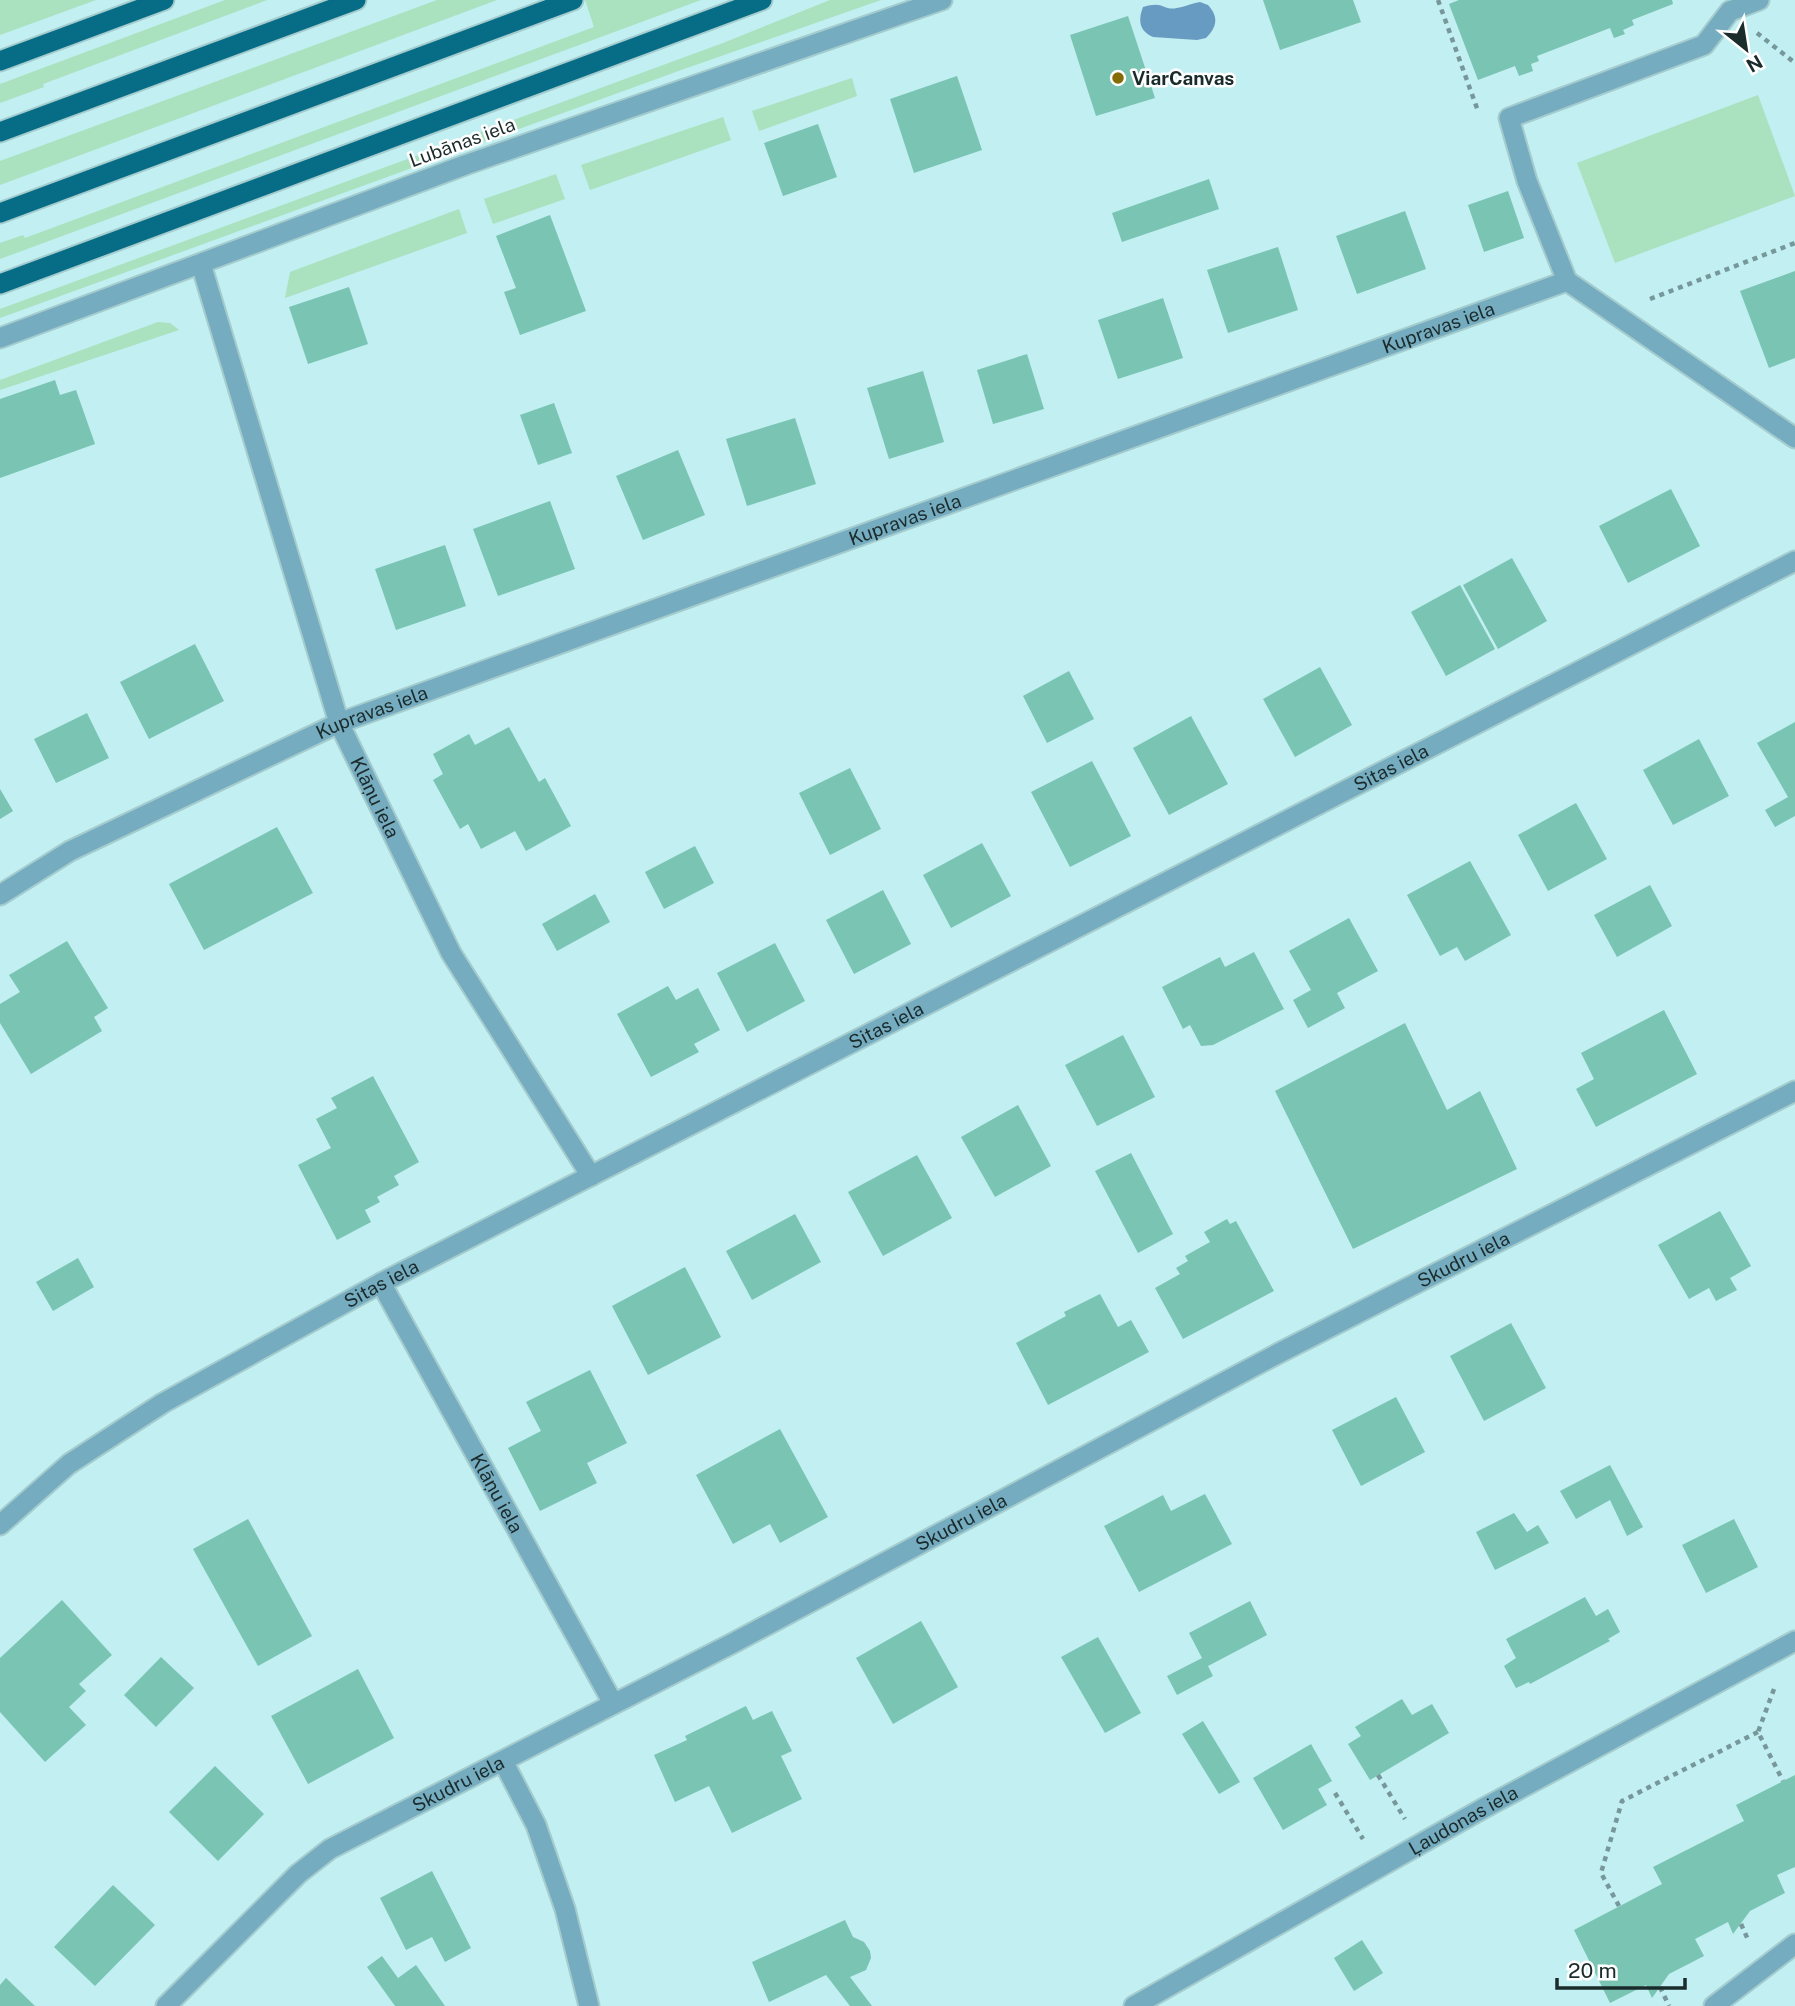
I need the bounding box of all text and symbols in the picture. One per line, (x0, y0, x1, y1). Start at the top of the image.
north arrow (1711, 14, 1781, 84)
text: N (1743, 50, 1766, 77)
place label: ViarCanvas (1132, 67, 1234, 89)
marker: ViarCanvas (1110, 70, 1126, 86)
street label: Lubānas iela (406, 113, 518, 171)
street label: Kupravas iela (1379, 297, 1498, 358)
street label: Kupravas iela (846, 489, 964, 550)
street label: Kupravas iela (312, 681, 431, 743)
street label: Sitas iela (1350, 739, 1432, 796)
street label: Klāņu iela (346, 753, 404, 841)
street label: Sitas iela (845, 997, 927, 1053)
street label: Skudru iela (1414, 1227, 1513, 1292)
street label: Sitas iela (340, 1255, 422, 1312)
street label: Klāņu iela (466, 1449, 528, 1537)
street label: Skudru iela (911, 1489, 1010, 1555)
street label: Skudru iela (408, 1751, 508, 1816)
street label: Ļaudonas iela (1405, 1781, 1521, 1859)
scale bar (1557, 1946, 1685, 1990)
text: 20 m (1568, 1958, 1617, 1983)

